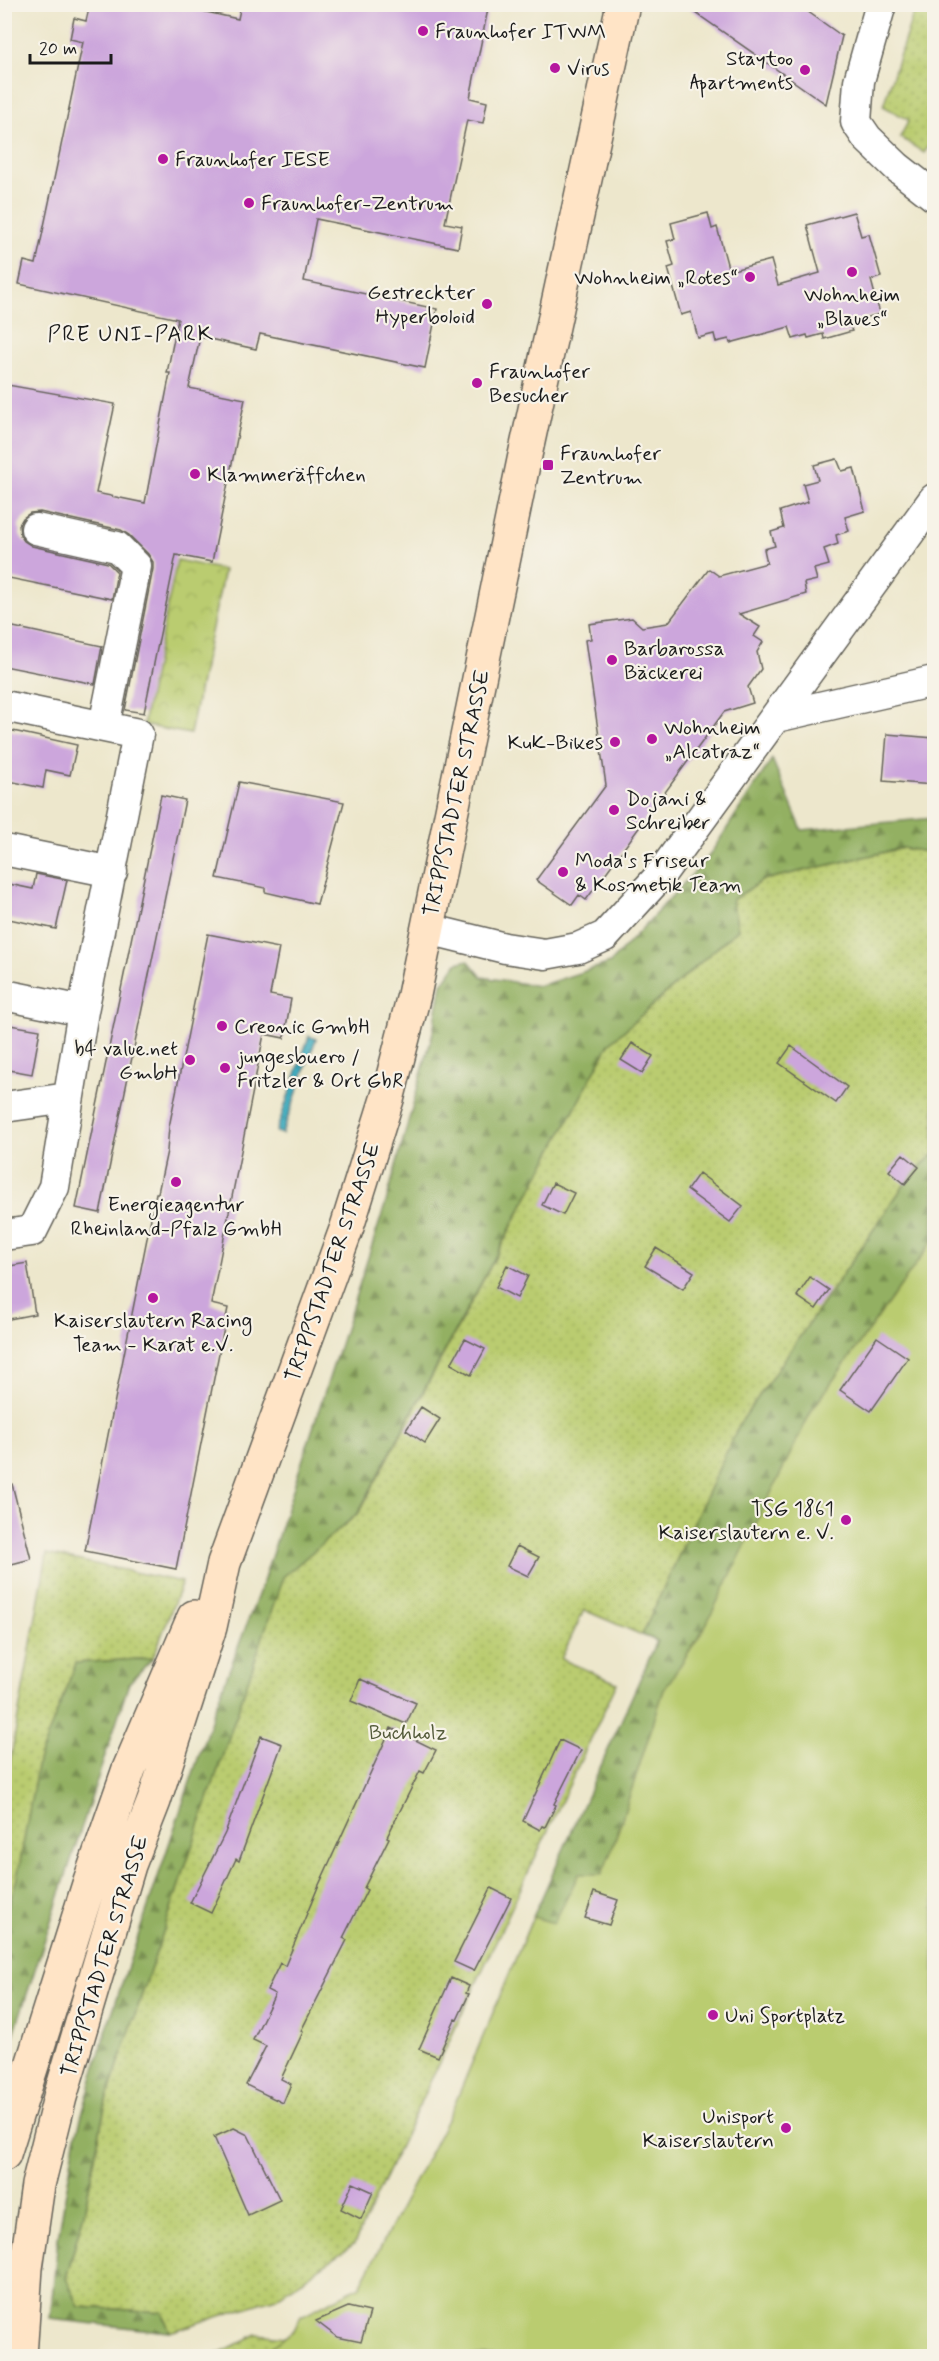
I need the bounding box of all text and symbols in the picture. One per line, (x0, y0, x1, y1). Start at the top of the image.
place label: Fraunhofer ITWM (435, 18, 606, 46)
marker: Fraunhofer ITWM (416, 24, 430, 38)
scale bar (30, 27, 111, 65)
text: 20 m (39, 37, 77, 61)
place label: Staytoo Apartments (690, 45, 793, 98)
place label: Virus (567, 55, 610, 83)
marker: Virus (548, 61, 562, 75)
marker: Staytoo Apartments (798, 63, 812, 77)
place label: Fraunhofer IESE (175, 146, 330, 174)
marker: Fraunhofer IESE (156, 152, 170, 166)
place label: Fraunhofer-Zentrum (261, 190, 454, 218)
marker: Fraunhofer-Zentrum (242, 196, 256, 210)
place label: Wohnheim „Rotes“ (574, 264, 738, 292)
marker: Wohnheim „Blaues“ (845, 265, 859, 279)
marker: Wohnheim „Rotes“ (743, 270, 757, 284)
place label: Gestreckter Hyperboloid (367, 279, 475, 331)
place label: Wohnheim „Blaues“ (804, 281, 900, 333)
marker: Gestreckter Hyperboloid (480, 297, 494, 311)
district label: PRE UNI-PARK (48, 321, 214, 349)
place label: Fraunhofer Besucher (489, 358, 590, 410)
marker: Fraunhofer Besucher (470, 376, 484, 390)
place label: Fraunhofer Zentrum (560, 440, 661, 492)
marker: Fraunhofer Zentrum (541, 458, 555, 472)
place label: Klammeräffchen (207, 461, 366, 489)
marker: Klammeräffchen (188, 467, 202, 481)
place label: Barbarossa Bäckerei (624, 635, 725, 687)
marker: Barbarossa Bäckerei (605, 653, 619, 667)
street label: TRIPPSTADTER STRASSE (417, 667, 497, 919)
place label: Wohnheim „Alcatraz“ (664, 714, 761, 766)
place label: KuK-Bikes (508, 729, 603, 757)
marker: Wohnheim „Alcatraz“ (645, 732, 659, 746)
marker: KuK-Bikes (608, 735, 622, 749)
place label: Dojani & Schreiber (626, 785, 710, 837)
marker: Dojani & Schreiber (607, 803, 621, 817)
place label: Moda's Friseur & Kosmetik Team (575, 847, 742, 899)
marker: Moda's Friseur & Kosmetik Team (556, 865, 570, 879)
place label: Creonic GmbH (234, 1013, 369, 1041)
marker: Creonic GmbH (215, 1019, 229, 1033)
place label: b4 value.net GmbH (74, 1035, 178, 1087)
place label: jungesbuero / Fritzler & Ort GbR (236, 1043, 404, 1095)
marker: b4 value.net GmbH (183, 1053, 197, 1067)
marker: jungesbuero / Fritzler & Ort GbR (218, 1061, 232, 1075)
street label: TRIPPSTADTER STRASSE (279, 1139, 387, 1386)
marker: Energieagentur Rheinland-Pfalz GmbH (169, 1175, 183, 1189)
place label: Energieagentur Rheinland-Pfalz GmbH (70, 1191, 282, 1243)
marker: Kaiserslautern Racing Team - Karat e.V. (146, 1291, 160, 1305)
place label: Kaiserslautern Racing Team - Karat e.V. (54, 1307, 252, 1359)
place label: TSG 1861 Kaiserslautern e. V. (659, 1495, 834, 1547)
marker: TSG 1861 Kaiserslautern e. V. (839, 1513, 853, 1527)
park label: Buchholz (369, 1719, 447, 1747)
street label: TRIPPSTADTER STRASSE (55, 1832, 155, 2081)
place label: Uni Sportplatz (725, 2002, 846, 2030)
marker: Uni Sportplatz (706, 2008, 720, 2022)
place label: Unisport Kaiserslautern (643, 2103, 774, 2155)
marker: Unisport Kaiserslautern (779, 2121, 793, 2135)

